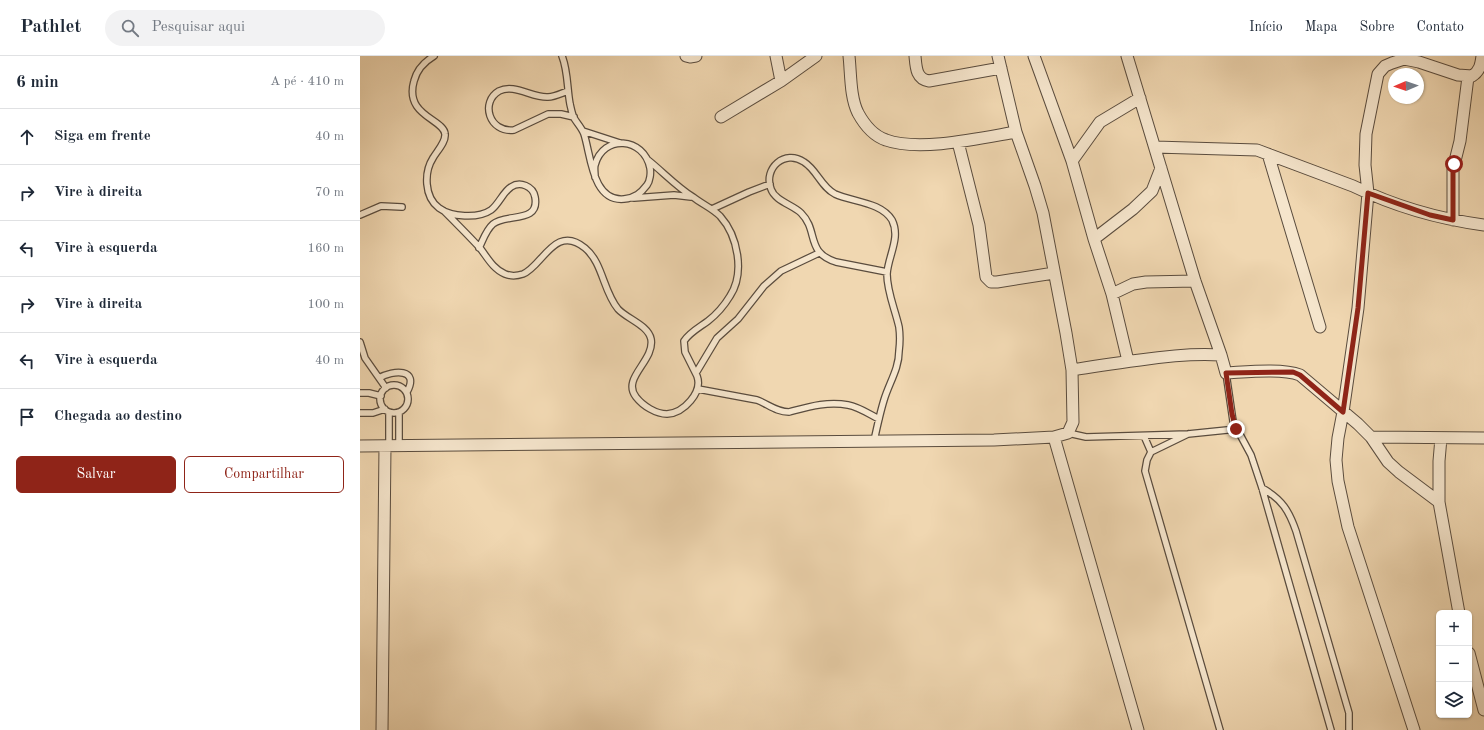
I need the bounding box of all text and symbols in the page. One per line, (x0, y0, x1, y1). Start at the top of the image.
search box (105, 10, 385, 46)
icon: search (119, 17, 141, 39)
text: Pathlet (20, 18, 81, 37)
text: Pesquisar aqui (151, 20, 245, 35)
text: Início (1249, 20, 1283, 34)
text: Mapa (1305, 20, 1337, 34)
text: Sobre (1359, 20, 1394, 34)
text: Contato (1416, 20, 1464, 34)
north arrow (1388, 68, 1424, 104)
text: 6 min (16, 74, 59, 91)
text: A pé · 410 m (270, 75, 344, 88)
icon: ahead (16, 126, 38, 148)
text: Siga em frente (54, 129, 151, 144)
text: 40 m (315, 130, 344, 143)
route start (1445, 155, 1463, 173)
icon: right (16, 182, 38, 204)
text: Vire à direita (54, 185, 142, 200)
text: 70 m (315, 186, 344, 199)
icon: left (16, 238, 38, 260)
text: Vire à esquerda (54, 241, 158, 256)
text: 160 m (307, 242, 344, 255)
icon: right (16, 294, 38, 316)
text: Vire à direita (54, 297, 142, 312)
text: 100 m (307, 298, 344, 311)
icon: left (16, 350, 38, 372)
text: Vire à esquerda (54, 353, 158, 368)
text: 40 m (315, 354, 344, 367)
icon: arrive (16, 406, 38, 428)
text: Chegada ao destino (54, 409, 182, 424)
route end (1227, 420, 1245, 438)
button: Salvar (16, 456, 176, 493)
button: Compartilhar (184, 456, 344, 493)
map controls (1436, 610, 1472, 718)
button: + (1436, 610, 1472, 646)
button: − (1436, 646, 1472, 682)
button: layers (1436, 682, 1472, 718)

